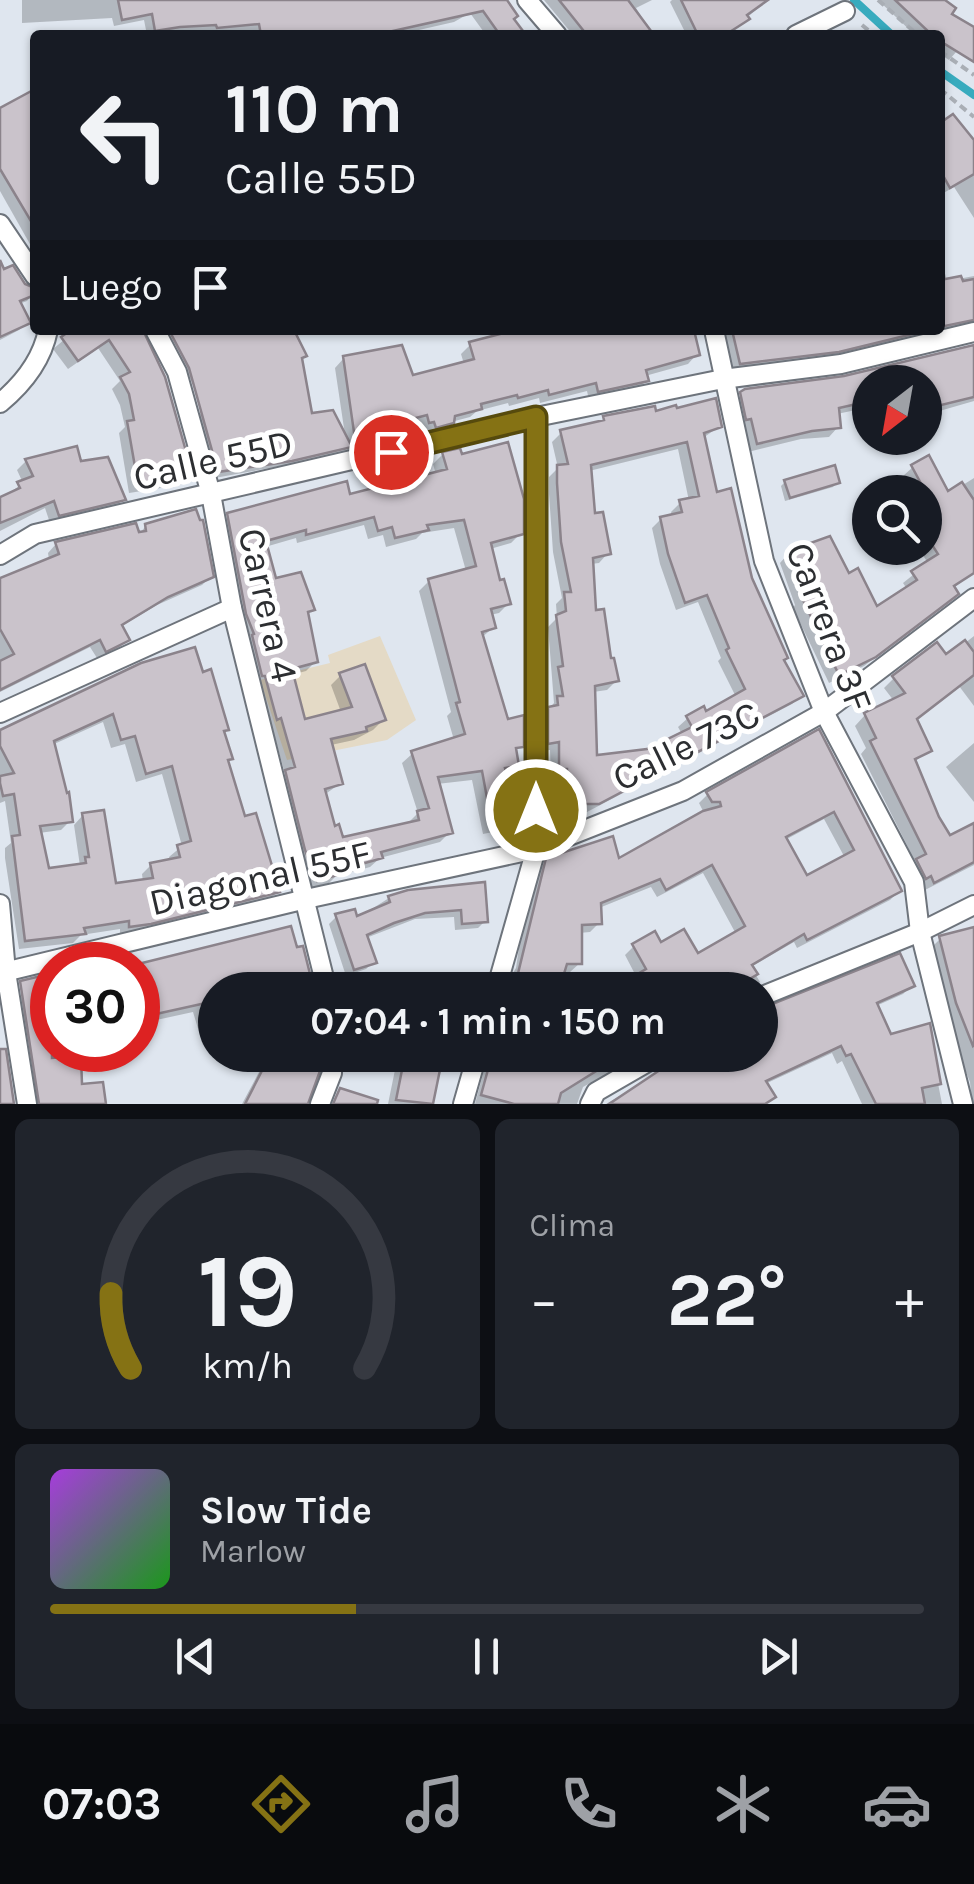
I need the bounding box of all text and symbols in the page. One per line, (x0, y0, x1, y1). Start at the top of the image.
text: 110 m (225, 68, 403, 150)
icon: left (60, 70, 190, 200)
text: Calle 55D (225, 152, 417, 204)
icon: arrive (183, 260, 238, 315)
text: Luego (60, 265, 163, 310)
north arrow (852, 365, 942, 455)
map controls (852, 365, 942, 565)
pin (349, 410, 434, 495)
street label: Calle 55D (129, 420, 297, 500)
icon: arrive (364, 425, 419, 480)
button: search (852, 475, 942, 565)
street label: Carrera 4 (229, 524, 307, 686)
street label: Carrera 3F (776, 536, 882, 718)
street label: Calle 73C (605, 691, 767, 801)
position arrow (484, 758, 588, 862)
street label: Diagonal 55F (145, 831, 375, 925)
speed limit sign: 30 (30, 942, 160, 1072)
text: 07:04 · 1 min · 150 m (310, 999, 666, 1044)
text: Clima (530, 1207, 615, 1244)
text: 19 (197, 1231, 298, 1352)
text: 22° (667, 1256, 787, 1344)
text: − (530, 1268, 558, 1332)
text: + (895, 1268, 924, 1332)
text: km/h (202, 1345, 293, 1387)
text: Slow Tide (200, 1488, 372, 1533)
text: Marlow (200, 1533, 306, 1570)
icon: previous (168, 1629, 223, 1684)
icon: pause (459, 1629, 514, 1684)
icon: next (751, 1629, 806, 1684)
icon: directions (246, 1769, 316, 1839)
icon: music (400, 1769, 470, 1839)
icon: phone (554, 1769, 624, 1839)
icon: climate (708, 1769, 778, 1839)
icon: car (862, 1769, 932, 1839)
text: 07:03 (42, 1778, 161, 1830)

